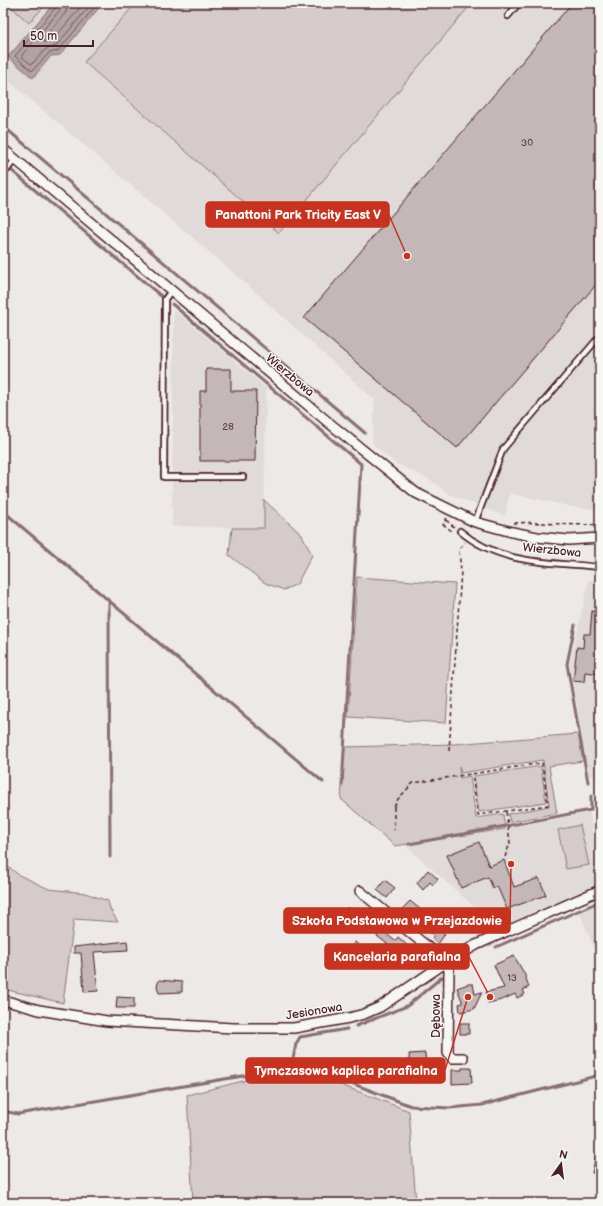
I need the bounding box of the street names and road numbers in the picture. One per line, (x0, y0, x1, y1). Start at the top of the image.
street label: Wierzbowa (262, 351, 317, 400)
street label: Wierzbowa (522, 540, 582, 561)
street label: Dębowa (429, 994, 444, 1038)
street label: Jesionowa (285, 1000, 344, 1023)

